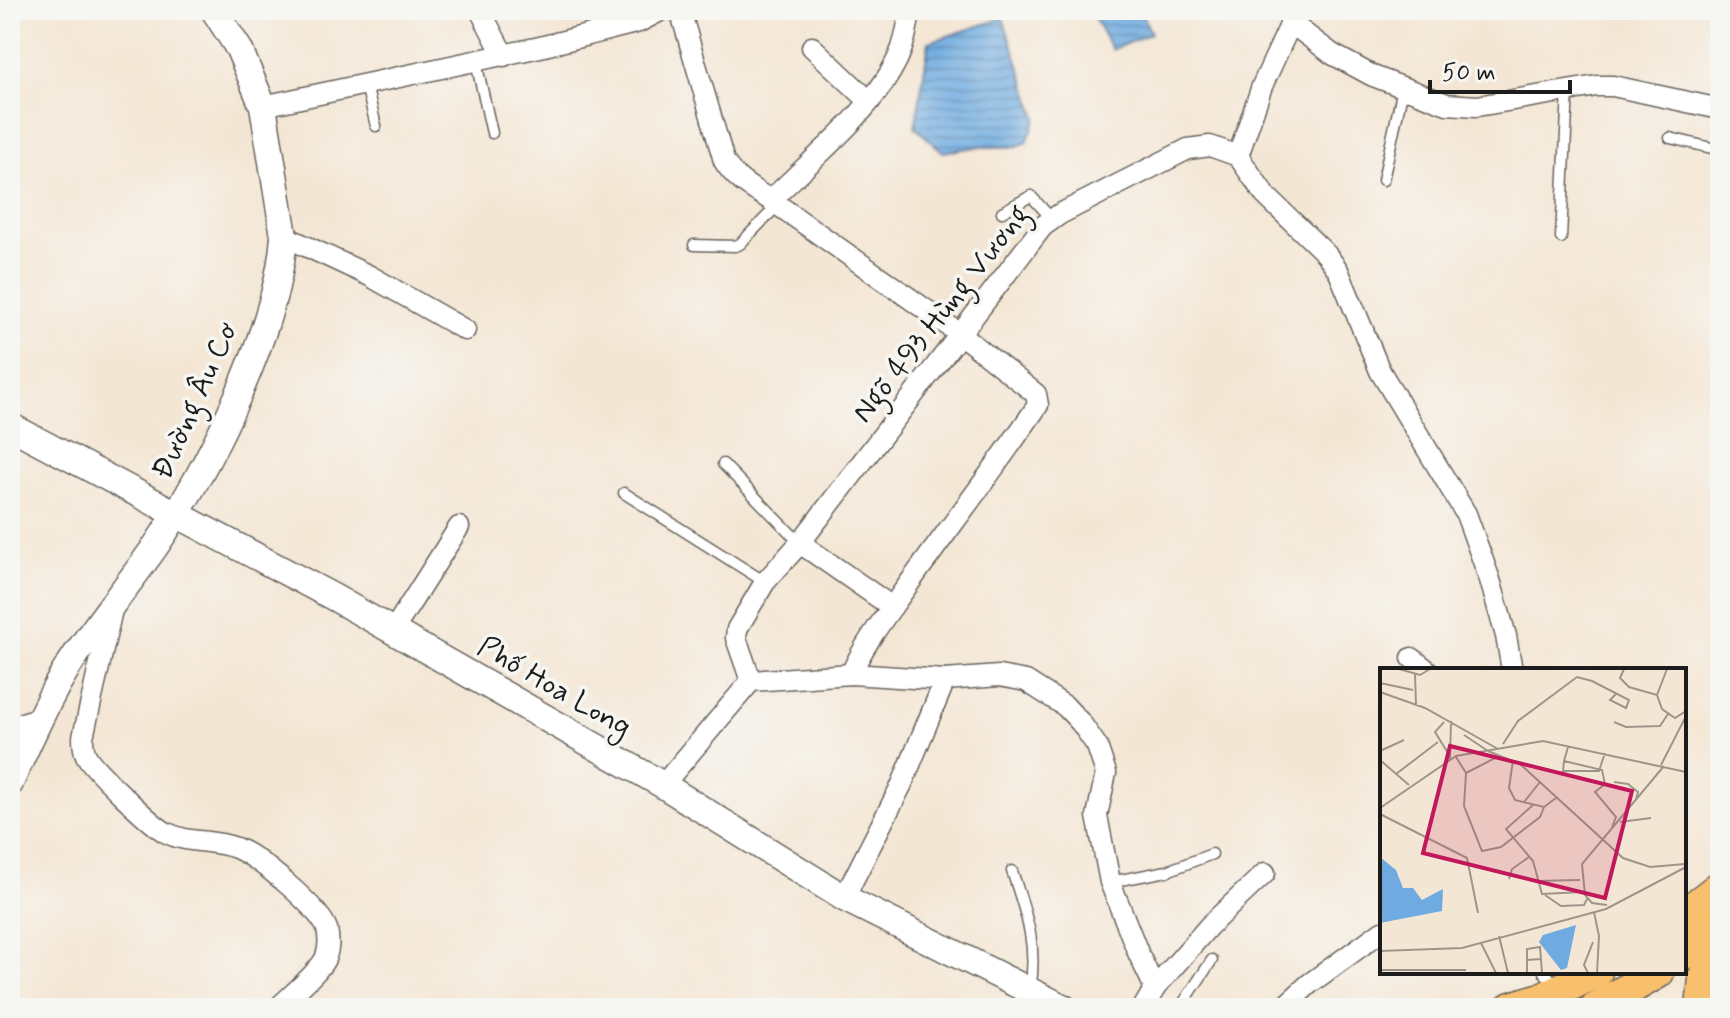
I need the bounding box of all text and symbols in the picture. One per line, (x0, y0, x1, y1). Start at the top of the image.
scale bar (1430, 44, 1570, 94)
text: 50 m (1442, 58, 1496, 89)
street label: Ngõ 493 Hùng Vương (844, 197, 1041, 433)
street label: Đường Âu Cơ (143, 316, 250, 487)
street label: Phố Hoa Long (469, 627, 638, 749)
inset map (1380, 668, 1686, 974)

